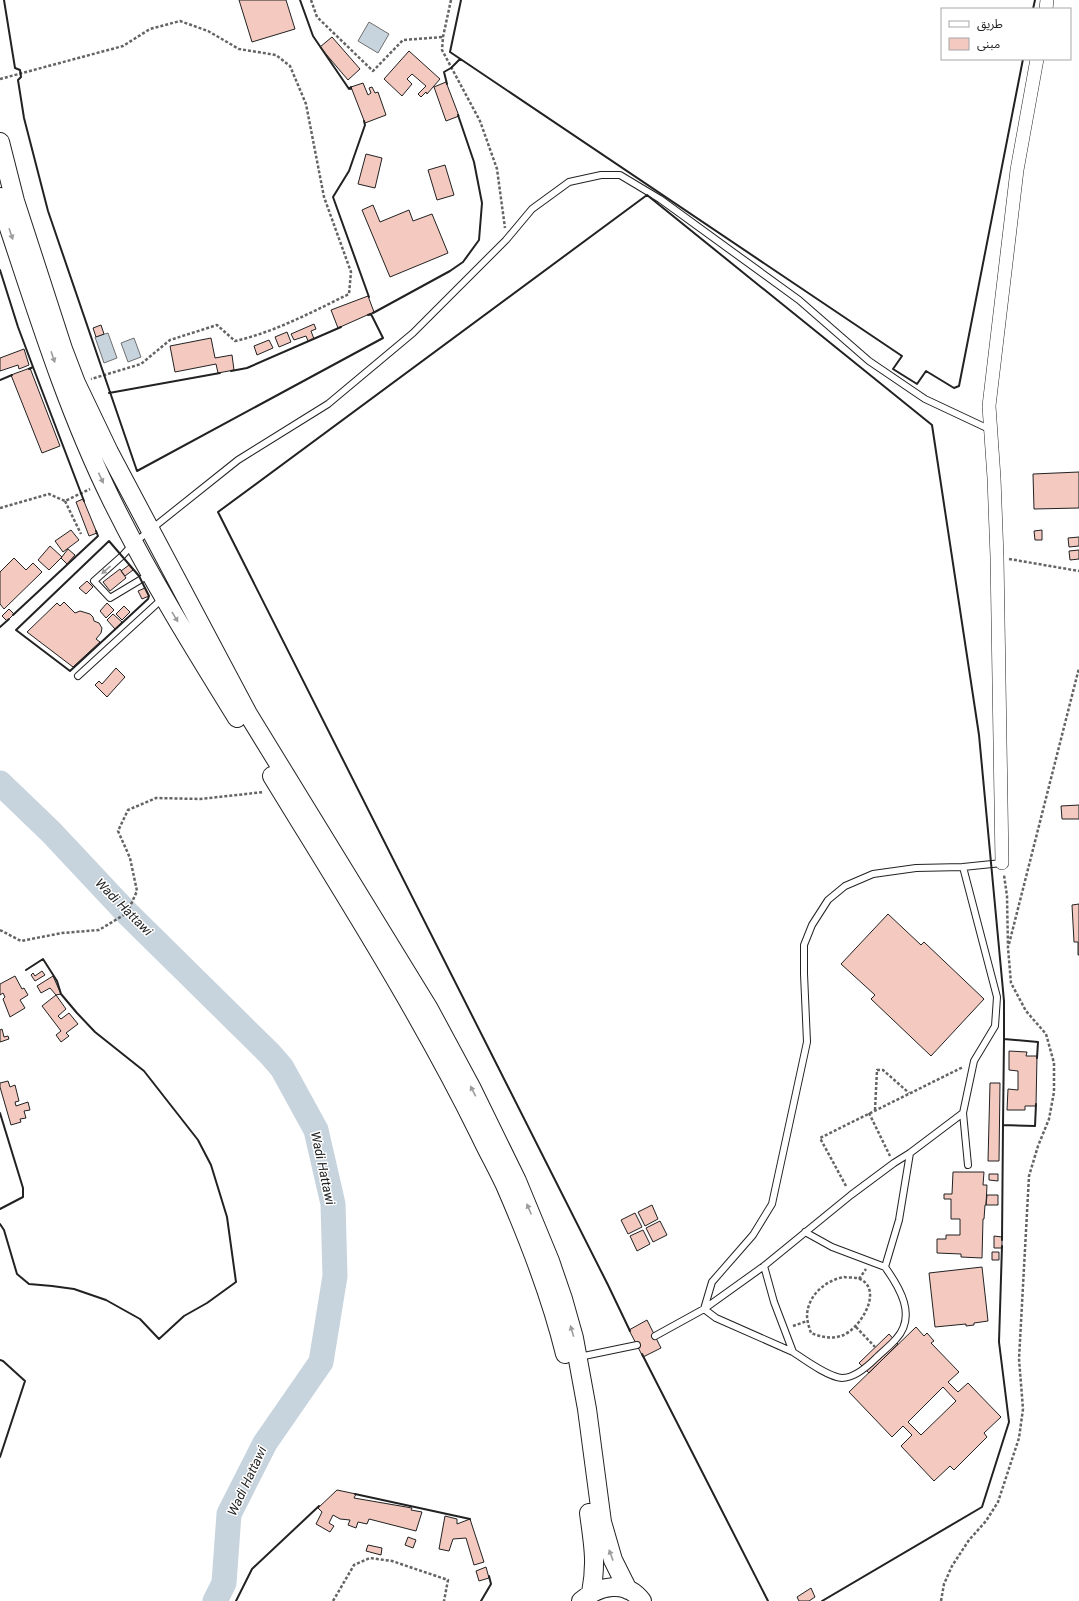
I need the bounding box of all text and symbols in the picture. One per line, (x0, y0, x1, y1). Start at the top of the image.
legend (941, 8, 1071, 60)
text: طريق (977, 17, 1003, 32)
text: مبنى (977, 37, 1000, 51)
one-way arrow (8, 229, 14, 241)
one-way arrow (50, 352, 56, 364)
one-way arrow (98, 472, 104, 484)
one-way arrow (101, 566, 112, 575)
one-way arrow (172, 611, 179, 623)
water label: Wadi Hattawi (92, 875, 156, 939)
one-way arrow (470, 1085, 477, 1097)
water label: Wadi Hattawi (308, 1130, 338, 1207)
one-way arrow (526, 1203, 532, 1214)
one-way arrow (569, 1325, 575, 1337)
water label: Wadi Hattawi (224, 1443, 270, 1518)
one-way arrow (608, 1549, 614, 1561)

